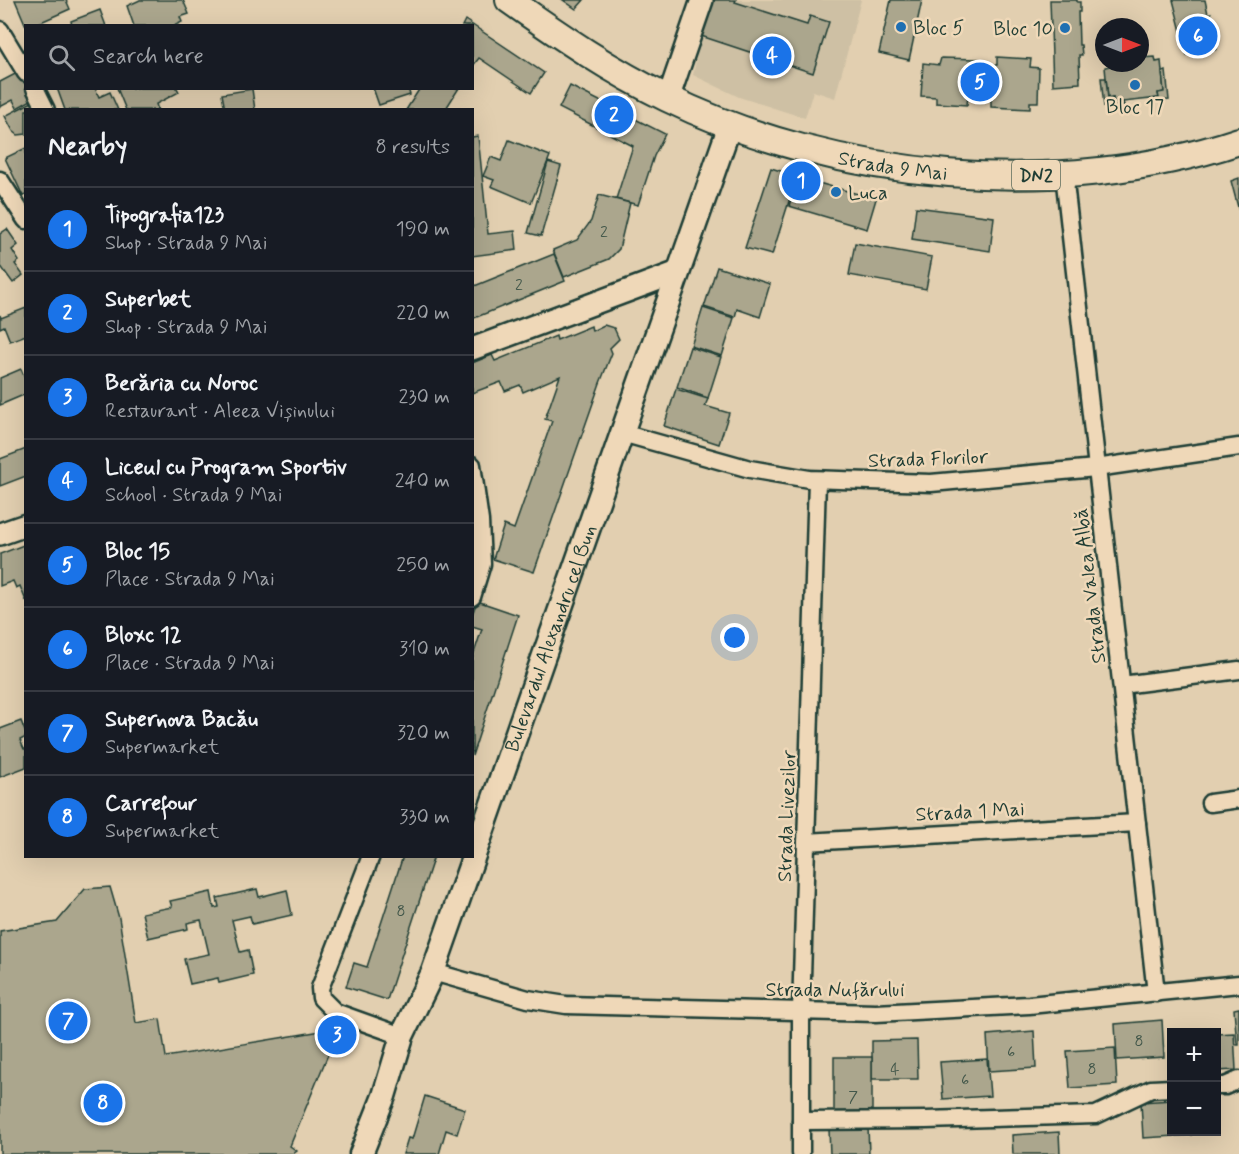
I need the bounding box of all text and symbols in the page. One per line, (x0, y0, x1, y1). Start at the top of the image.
pin: 6 (1178, 14, 1218, 58)
place label: Bloc 5 (913, 15, 964, 42)
place label: Bloc 10 (993, 16, 1053, 43)
north arrow (1095, 18, 1149, 72)
marker: Bloc 5 (894, 20, 908, 34)
marker: Bloc 10 (1058, 21, 1072, 35)
search box (24, 24, 474, 90)
pin: 4 (752, 34, 792, 78)
icon: search (45, 41, 78, 74)
text: Search here (93, 43, 204, 71)
pin: 5 (960, 60, 1000, 104)
marker: Bloc 17 (1128, 78, 1142, 92)
pin: 2 (594, 92, 634, 138)
place label: Bloc 17 (1106, 94, 1164, 121)
text: Nearby (48, 130, 127, 164)
text: 8 results (376, 134, 450, 161)
street label: Strada 9 Mai (835, 145, 949, 188)
pin: 1 (782, 158, 820, 204)
road number: DN2 (1012, 160, 1060, 190)
place label: Luca (848, 180, 888, 207)
marker: Luca (829, 185, 843, 199)
text: Tipografia123 (105, 202, 224, 230)
text: 1 (63, 216, 72, 243)
text: 190 m (396, 216, 450, 243)
house number: 2 (600, 222, 608, 243)
text: Shop · Strada 9 Mai (105, 230, 267, 257)
house number: 2 (515, 275, 523, 296)
text: Superbet (105, 286, 191, 314)
text: 2 (63, 300, 72, 327)
text: 220 m (396, 300, 450, 327)
text: Shop · Strada 9 Mai (105, 314, 267, 341)
text: Berăria cu Noroc (105, 370, 258, 398)
text: 3 (63, 384, 72, 411)
text: 230 m (398, 384, 450, 411)
text: Restaurant · Aleea Vișinului (105, 398, 335, 425)
street label: Strada Florilor (867, 444, 989, 475)
text: Liceul cu Program Sportiv (105, 454, 347, 482)
text: 4 (62, 468, 73, 495)
text: 240 m (395, 468, 450, 495)
text: School · Strada 9 Mai (105, 482, 282, 509)
street label: Strada Valea Albă (1068, 507, 1113, 665)
street label: Bulevardul Alexandru cel Bun (499, 521, 604, 756)
text: Bloc 15 (105, 538, 170, 566)
text: 5 (62, 552, 74, 579)
text: 250 m (396, 552, 450, 579)
text: Place · Strada 9 Mai (105, 566, 275, 593)
text: Bloxc 12 (105, 622, 182, 650)
your location (720, 623, 749, 652)
text: 6 (62, 636, 73, 663)
text: 310 m (399, 636, 450, 663)
text: Place · Strada 9 Mai (105, 650, 275, 677)
text: Supernova Bacău (105, 706, 258, 734)
text: 7 (61, 720, 74, 747)
text: 320 m (397, 720, 450, 747)
text: Supermarket (105, 734, 219, 761)
street label: Strada Livezilor (772, 749, 803, 883)
text: Carrefour (105, 790, 197, 818)
street label: Strada 1 Mai (915, 796, 1025, 829)
text: 8 (62, 804, 73, 831)
text: 330 m (399, 804, 450, 831)
text: Supermarket (105, 818, 219, 845)
house number: 8 (396, 901, 406, 922)
street label: Strada Nufărului (766, 977, 905, 1004)
pin: 7 (48, 998, 88, 1044)
pin: 3 (318, 1012, 356, 1058)
map controls (1167, 1028, 1221, 1136)
button: + (1167, 1028, 1221, 1082)
house number: 8 (1134, 1031, 1144, 1052)
house number: 6 (1007, 1042, 1015, 1063)
house number: 4 (890, 1059, 900, 1080)
house number: 8 (1087, 1059, 1097, 1080)
house number: 6 (961, 1070, 969, 1091)
pin: 8 (84, 1080, 122, 1126)
button: − (1167, 1082, 1221, 1136)
house number: 7 (848, 1087, 858, 1108)

